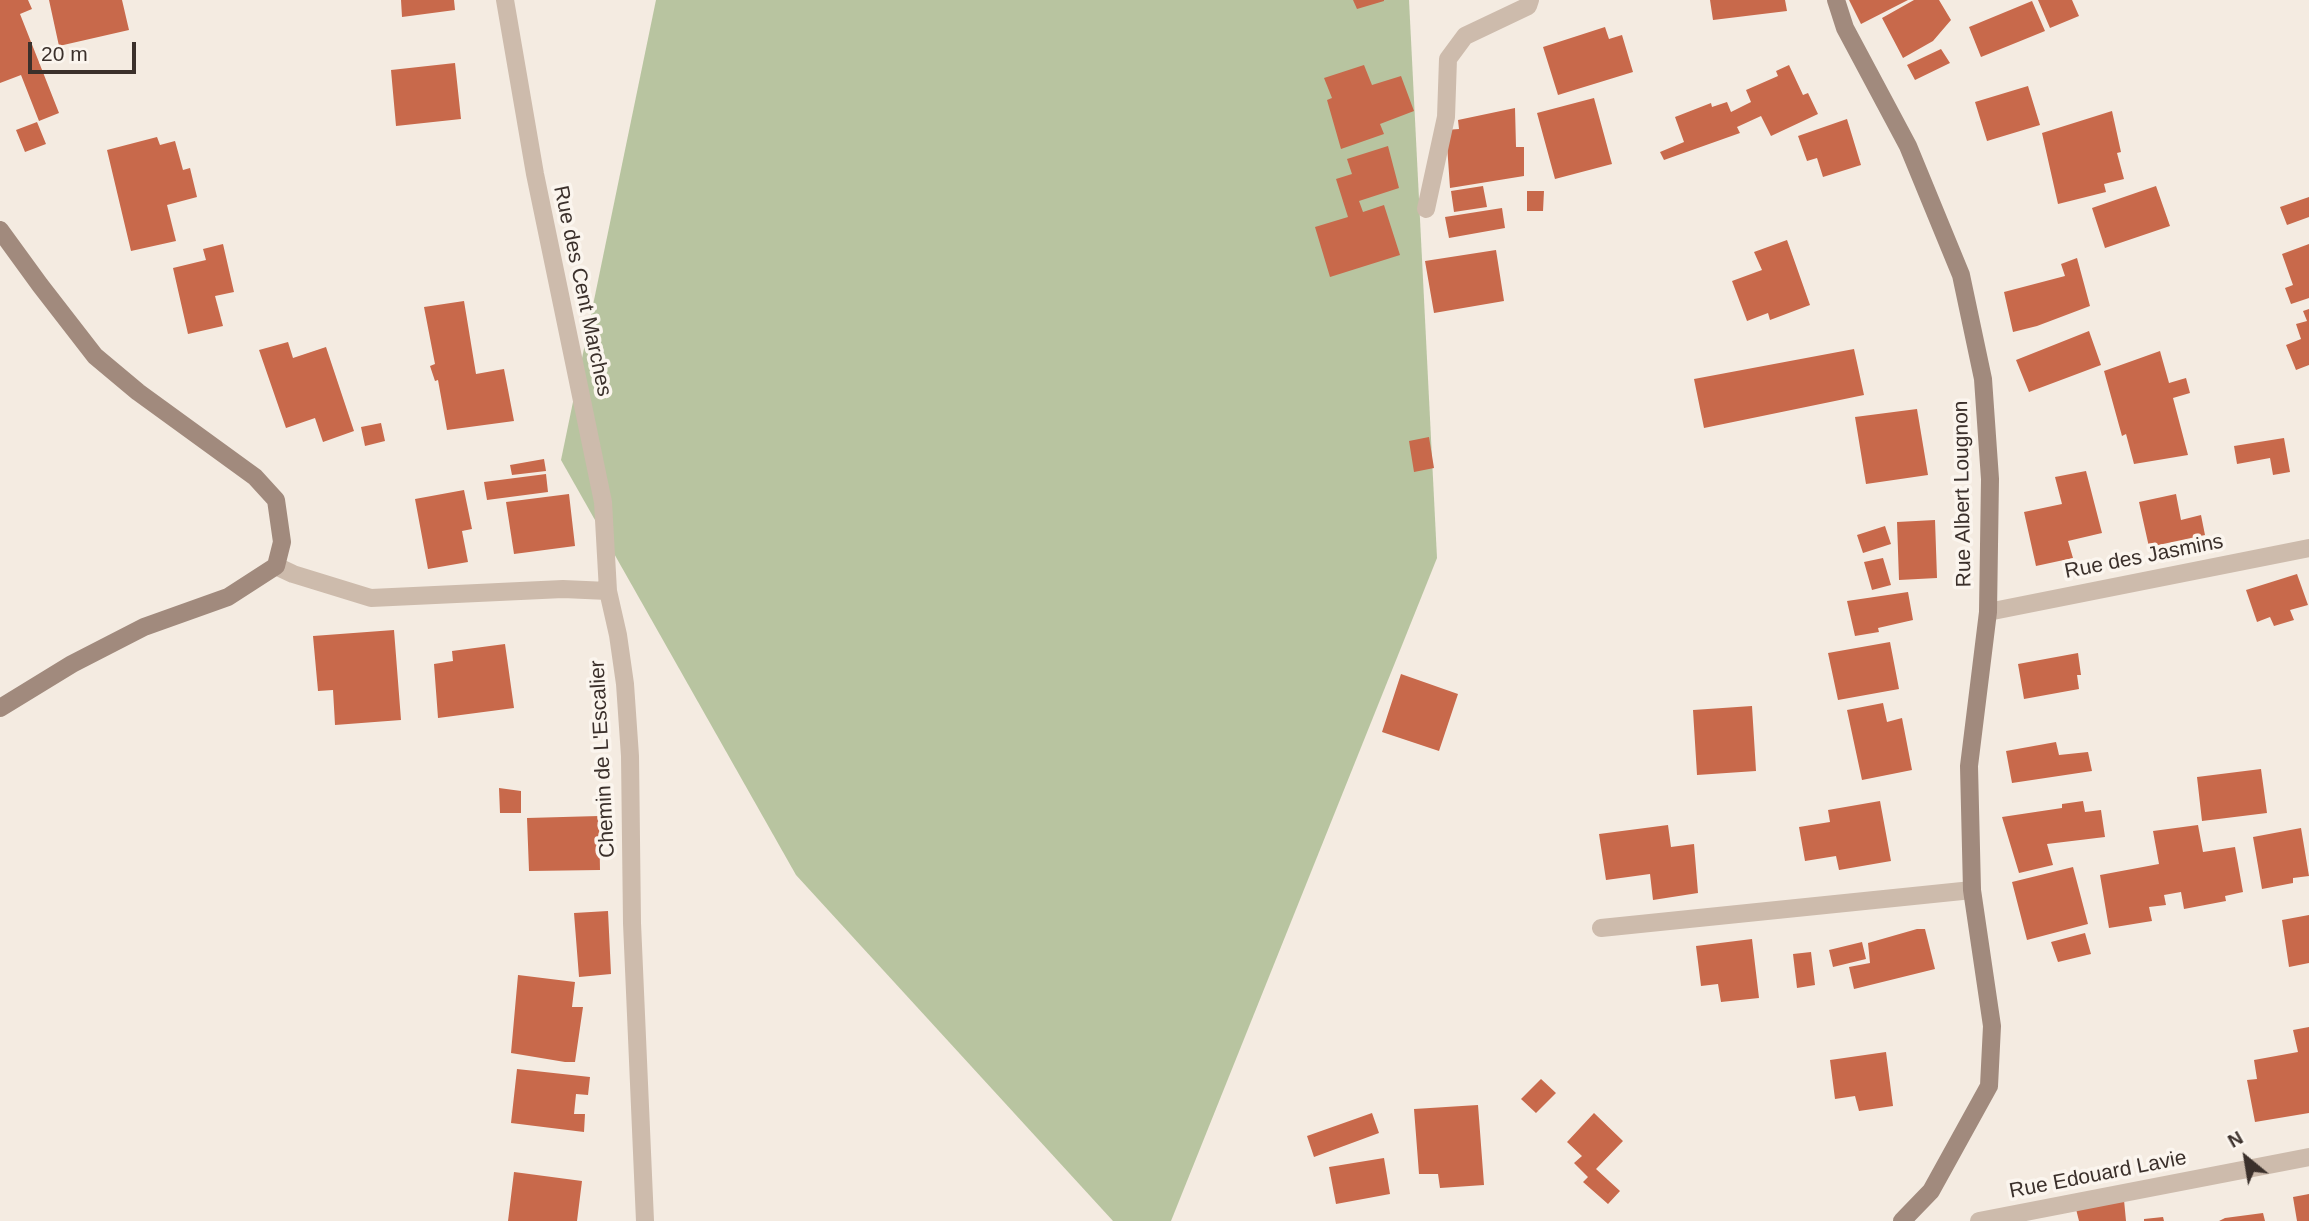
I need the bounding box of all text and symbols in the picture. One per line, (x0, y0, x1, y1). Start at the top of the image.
scale bar (32, 28, 140, 72)
text: 20 m (41, 42, 88, 65)
street label: Rue des Cent Marches (547, 183, 617, 399)
street label: Rue Albert Lougnon (1949, 400, 1977, 588)
street label: Rue des Jasmins (2063, 529, 2225, 585)
street label: Chemin de L'Escalier (585, 660, 621, 858)
north arrow (2211, 1123, 2281, 1193)
text: N (2224, 1127, 2246, 1152)
street label: Rue Edouard Lavie (2007, 1145, 2189, 1205)

